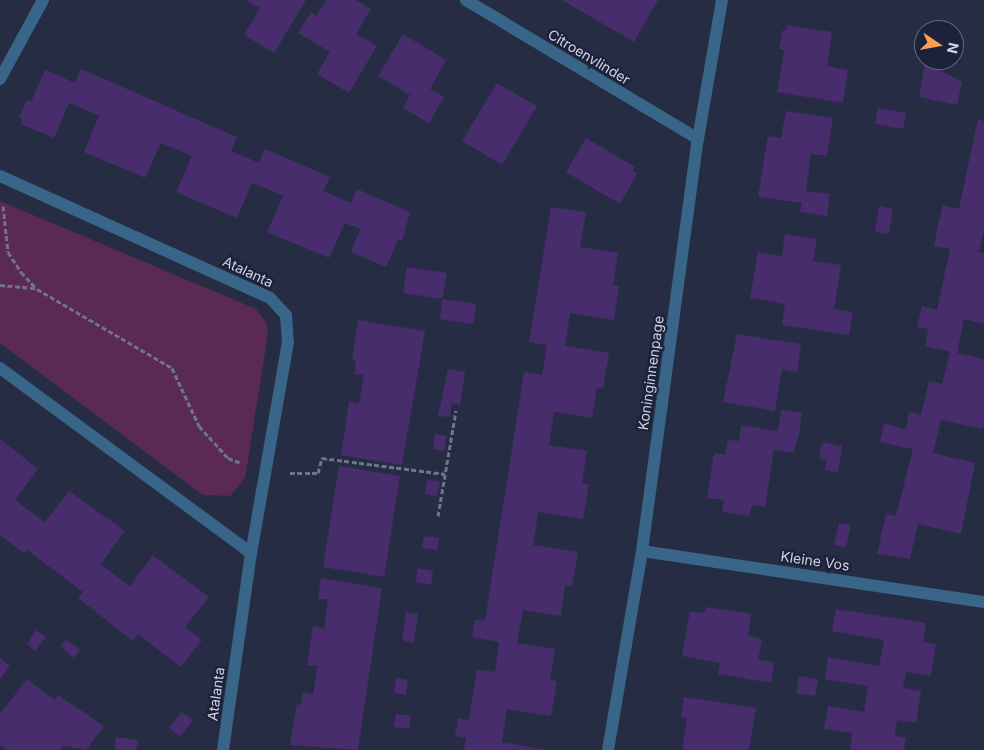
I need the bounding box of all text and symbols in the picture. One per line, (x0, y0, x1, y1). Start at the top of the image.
north arrow (914, 20, 964, 70)
street label: Citroenvlinder (545, 26, 633, 88)
text: N (944, 41, 963, 55)
street label: Atalanta (220, 253, 276, 291)
street label: Koninginnenpage (635, 315, 667, 431)
street label: Kleine Vos (779, 548, 851, 574)
street label: Atalanta (204, 666, 228, 722)

